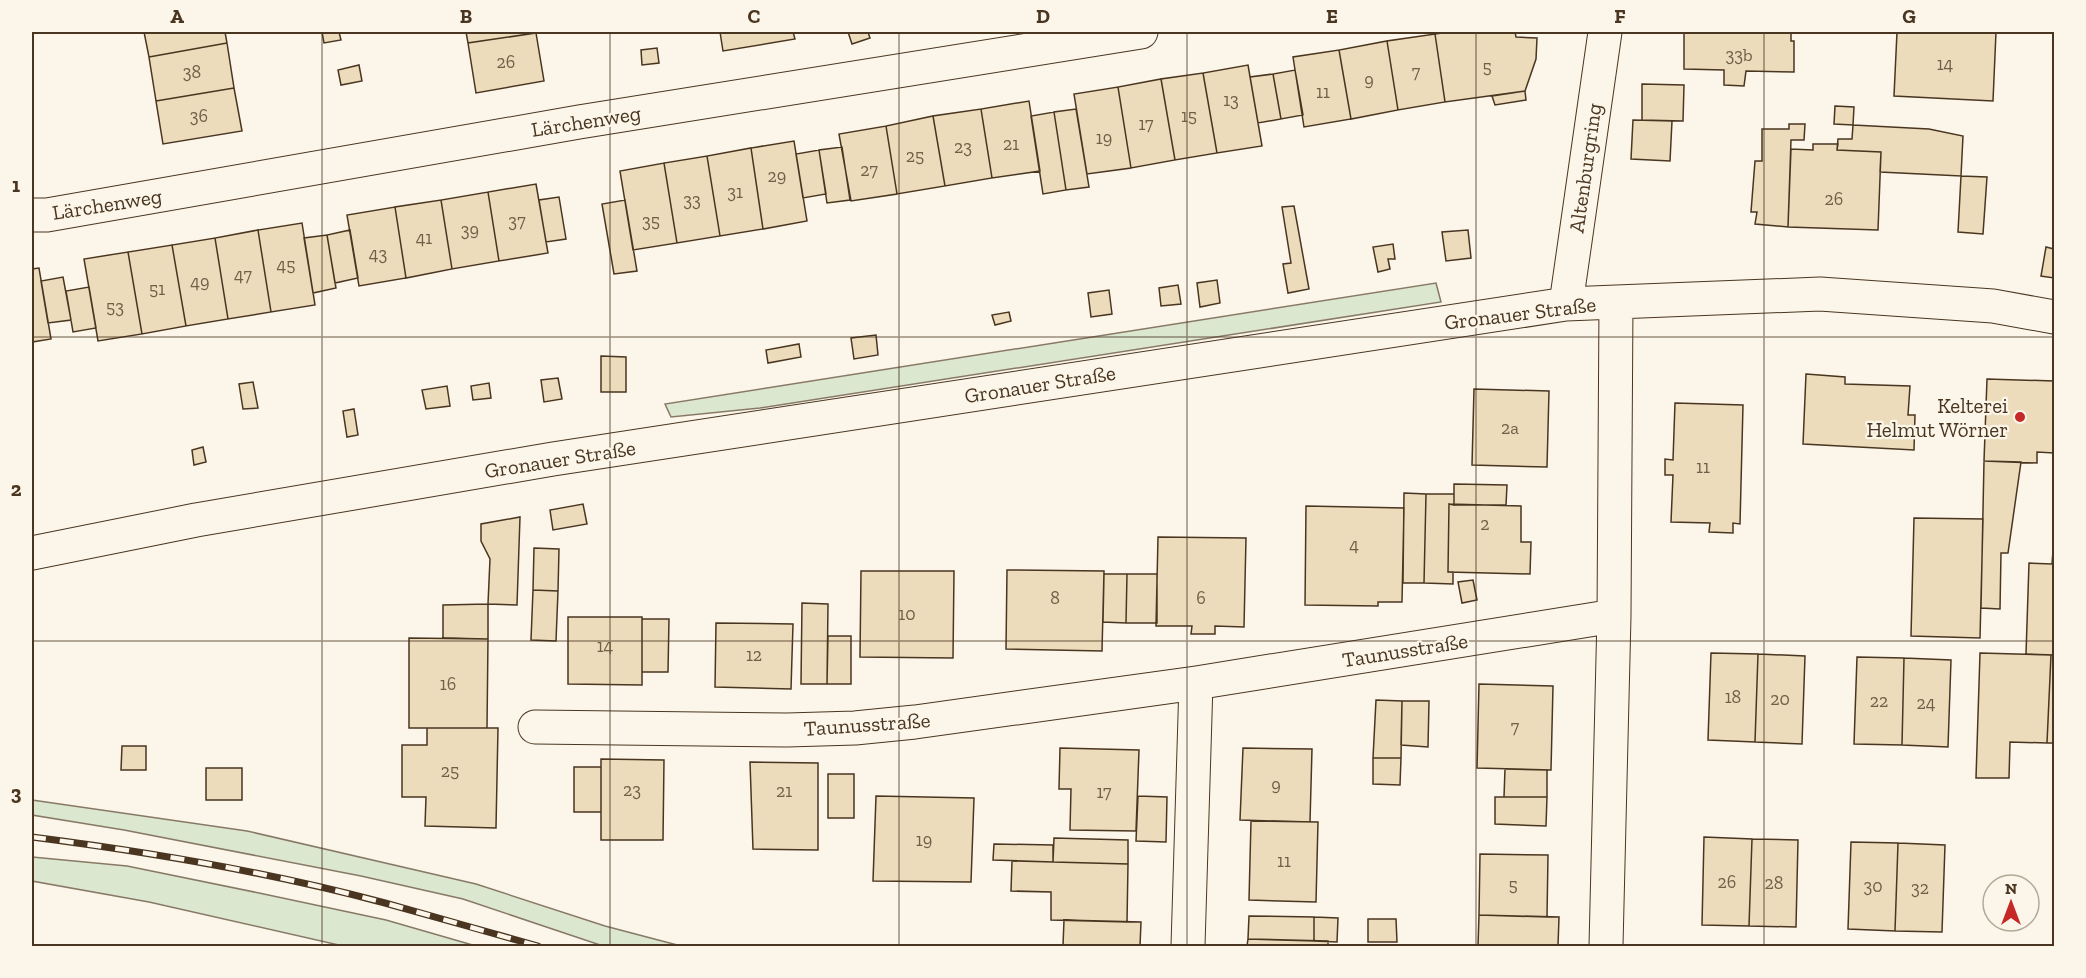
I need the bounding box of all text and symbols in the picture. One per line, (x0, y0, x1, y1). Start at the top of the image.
text: A (170, 4, 184, 28)
text: B (460, 4, 472, 28)
text: C (748, 4, 761, 28)
text: D (1036, 4, 1050, 28)
text: E (1326, 4, 1338, 28)
text: F (1614, 4, 1626, 28)
text: G (1902, 4, 1916, 28)
house number: 33b (1725, 44, 1753, 66)
house number: 26 (497, 51, 515, 73)
house number: 14 (1937, 53, 1954, 75)
house number: 5 (1482, 56, 1492, 78)
house number: 38 (183, 61, 201, 83)
house number: 7 (1412, 61, 1421, 83)
house number: 9 (1364, 69, 1374, 91)
house number: 11 (1316, 81, 1330, 103)
house number: 13 (1223, 89, 1239, 111)
street label: Lärchenweg (529, 100, 643, 142)
street label: Altenburgring (1564, 101, 1607, 234)
house number: 36 (190, 105, 208, 127)
house number: 15 (1181, 105, 1197, 127)
house number: 17 (1138, 113, 1154, 135)
house number: 19 (1096, 127, 1112, 149)
house number: 21 (1003, 133, 1019, 155)
house number: 23 (954, 136, 972, 158)
house number: 25 (906, 145, 924, 167)
house number: 27 (860, 159, 878, 181)
house number: 29 (768, 165, 786, 187)
text: 1 (12, 173, 20, 197)
house number: 31 (727, 181, 743, 203)
street label: Lärchenweg (50, 183, 164, 225)
house number: 26 (1825, 188, 1843, 210)
house number: 33 (683, 189, 701, 211)
house number: 37 (508, 210, 526, 232)
house number: 35 (642, 210, 660, 232)
house number: 39 (461, 219, 479, 241)
house number: 41 (416, 227, 432, 249)
house number: 43 (369, 243, 387, 265)
house number: 45 (277, 254, 295, 276)
house number: 47 (234, 264, 252, 286)
house number: 49 (190, 271, 210, 293)
house number: 51 (149, 278, 165, 300)
street label: Gronauer Straße (1443, 291, 1597, 335)
house number: 53 (106, 296, 124, 318)
street label: Gronauer Straße (963, 360, 1117, 408)
place label: Kelterei Helmut Wörner (1866, 393, 2008, 442)
marker: Kelterei Helmut Wörner (2013, 410, 2027, 424)
house number: 2a (1501, 417, 1519, 439)
street label: Gronauer Straße (483, 435, 637, 483)
house number: 11 (1696, 456, 1710, 478)
text: 2 (11, 477, 22, 501)
house number: 2 (1480, 513, 1490, 535)
house number: 4 (1349, 534, 1359, 556)
house number: 8 (1050, 587, 1060, 609)
house number: 6 (1196, 587, 1206, 609)
house number: 10 (898, 603, 916, 625)
street label: Taunusstraße (1340, 628, 1470, 672)
house number: 14 (597, 635, 614, 657)
house number: 12 (746, 644, 762, 666)
house number: 16 (440, 673, 456, 695)
house number: 18 (1725, 686, 1741, 708)
house number: 20 (1770, 688, 1790, 710)
house number: 22 (1870, 690, 1888, 712)
house number: 24 (1917, 692, 1936, 714)
street label: Taunusstraße (803, 707, 931, 741)
house number: 7 (1511, 716, 1520, 738)
house number: 25 (441, 760, 459, 782)
house number: 9 (1271, 774, 1281, 796)
house number: 23 (623, 779, 641, 801)
house number: 21 (776, 780, 792, 802)
text: 3 (11, 781, 22, 805)
house number: 17 (1096, 781, 1112, 803)
house number: 19 (916, 829, 932, 851)
house number: 11 (1277, 850, 1291, 872)
house number: 26 (1718, 871, 1736, 893)
house number: 28 (1765, 872, 1783, 894)
north arrow (1981, 873, 2041, 933)
house number: 5 (1508, 874, 1518, 896)
house number: 30 (1863, 875, 1883, 897)
house number: 32 (1911, 877, 1929, 899)
text: N (2005, 879, 2017, 898)

